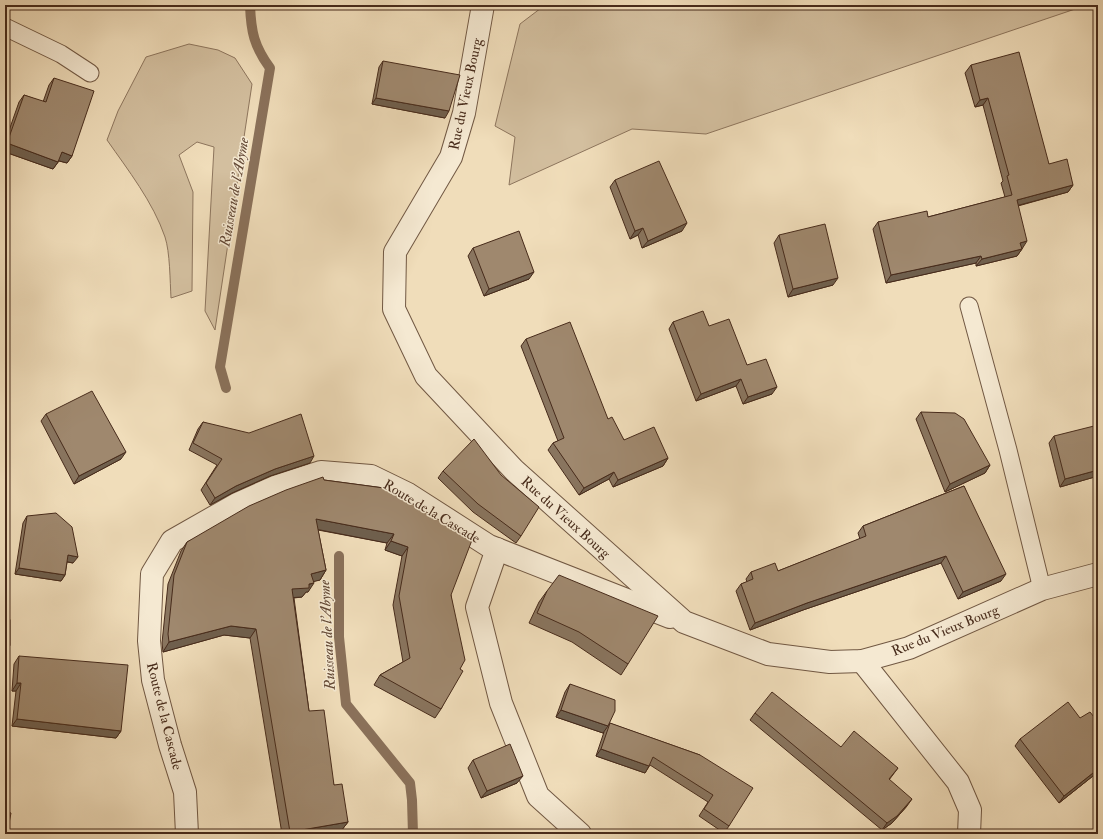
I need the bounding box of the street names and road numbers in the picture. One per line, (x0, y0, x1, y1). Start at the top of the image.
street label: Rue du Vieux Bourg (445, 36, 486, 152)
street label: Rue du Vieux Bourg (518, 473, 615, 563)
street label: Route de la Cascade (380, 476, 483, 547)
street label: Rue du Vieux Bourg (889, 601, 1002, 660)
street label: Route de la Cascade (143, 661, 186, 772)

